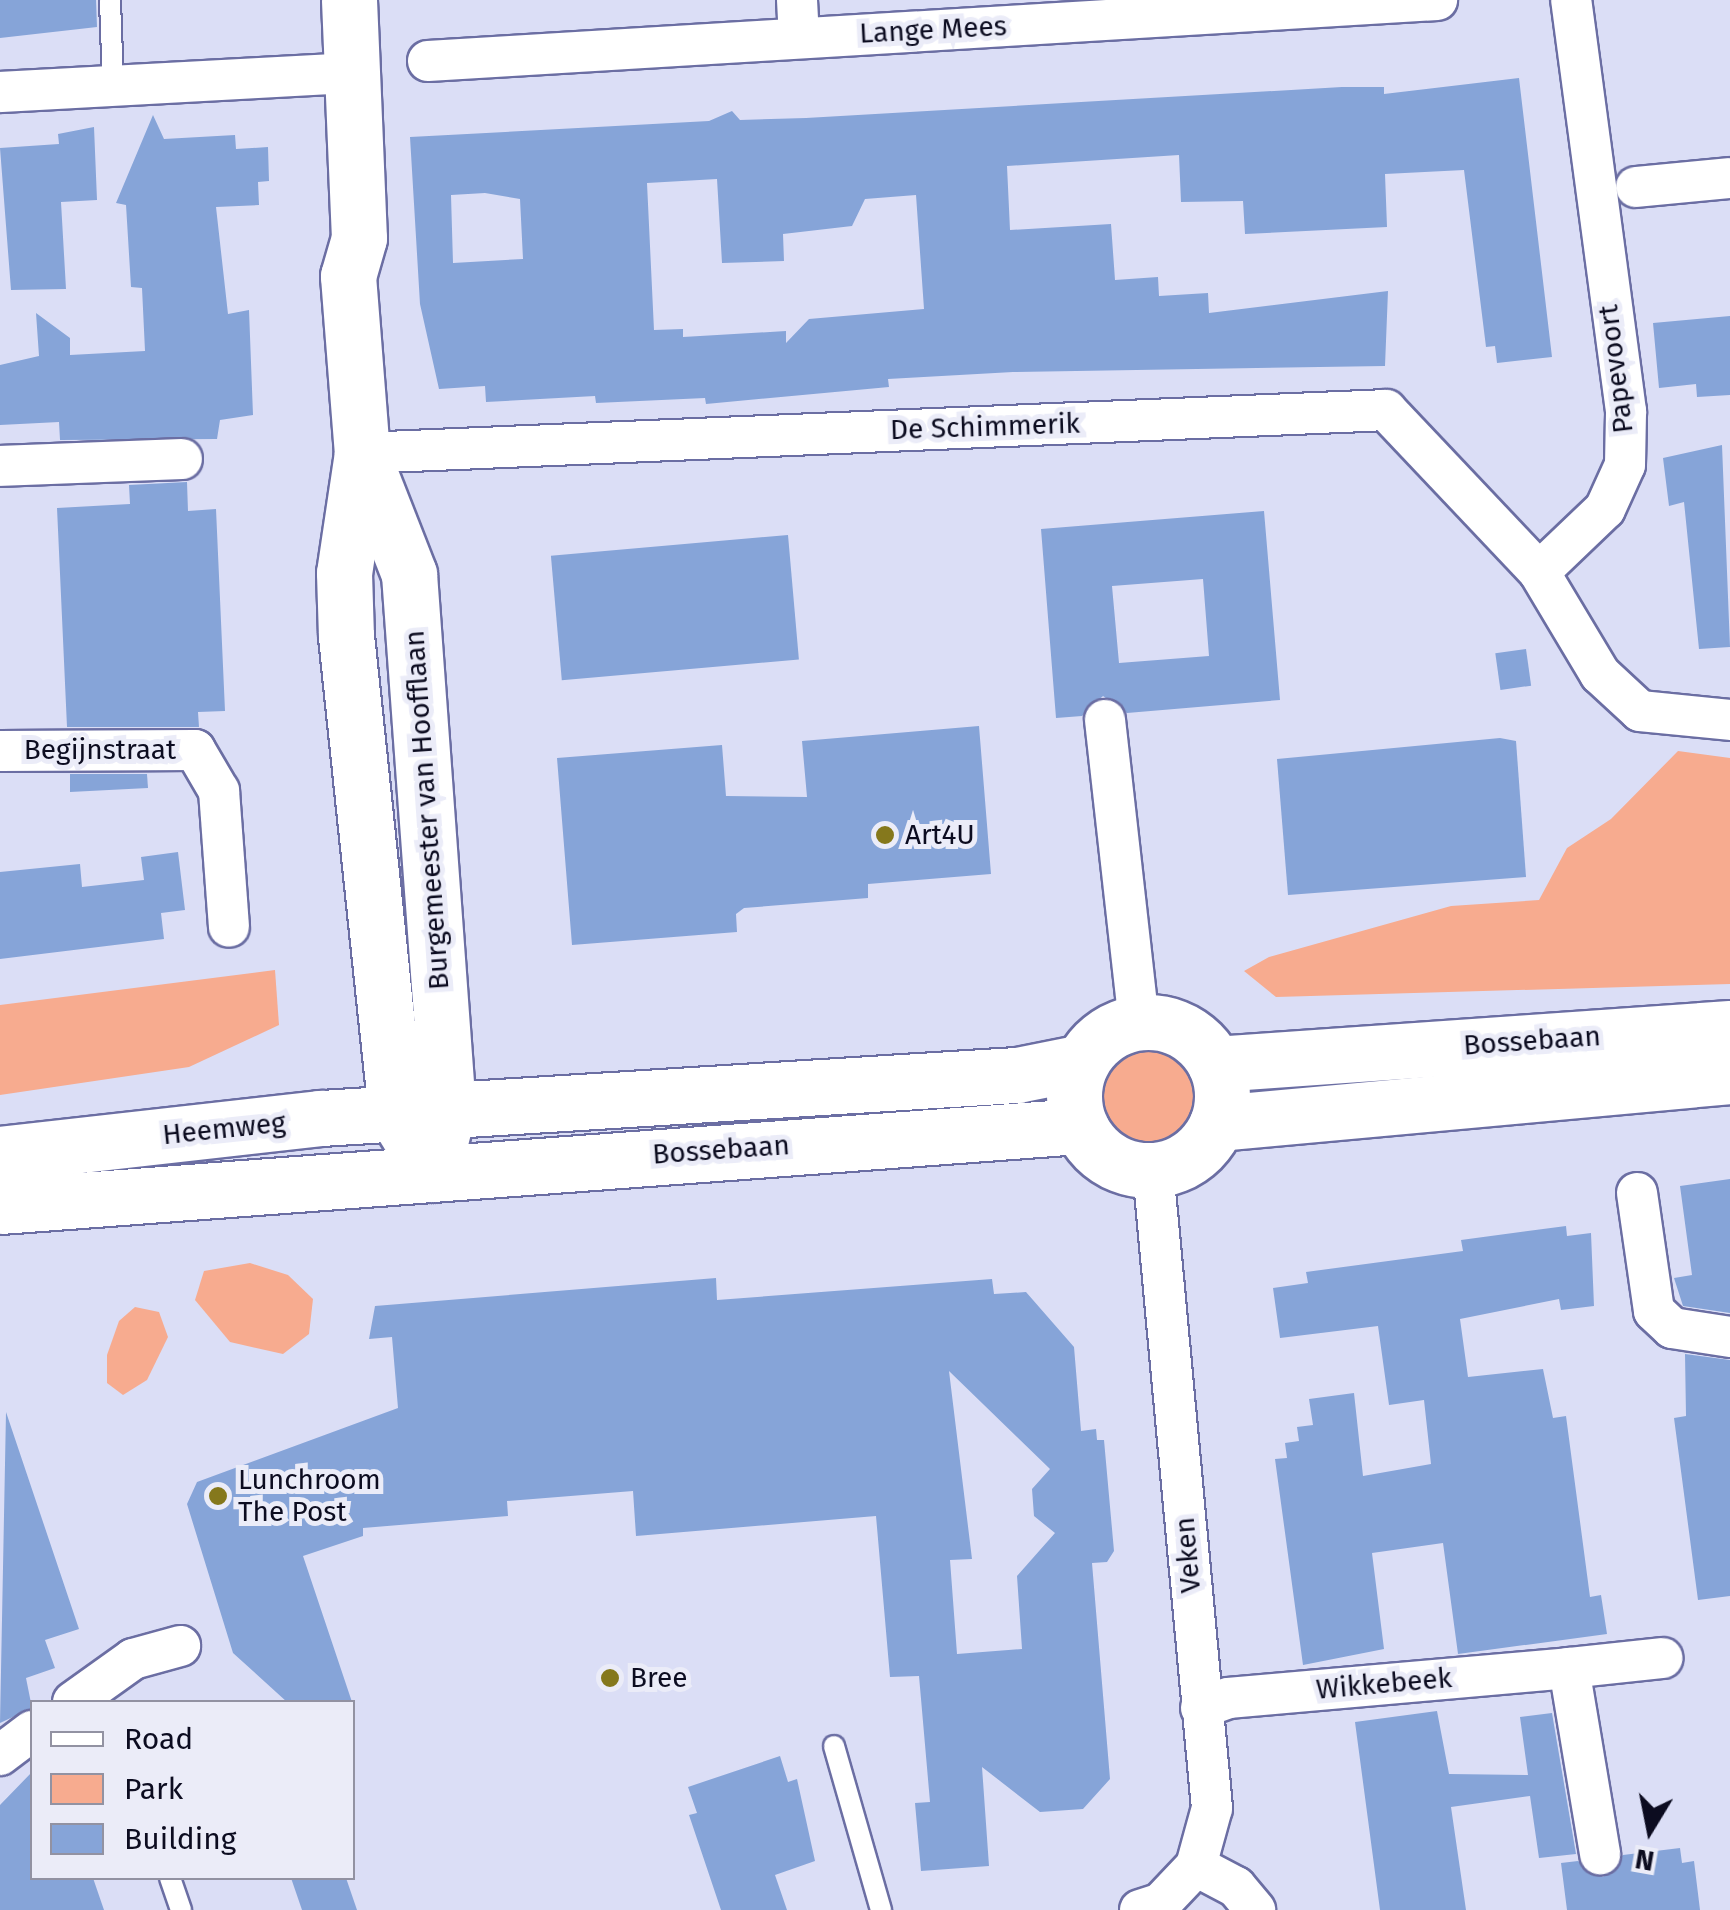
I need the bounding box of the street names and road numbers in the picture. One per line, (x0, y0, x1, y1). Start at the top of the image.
street label: Lange Mees (858, 9, 1008, 51)
street label: Papevoort (1591, 303, 1641, 435)
street label: De Schimmerik (889, 407, 1081, 447)
street label: Burgemeester van Hoofflaan (398, 629, 456, 991)
street label: Begijnstraat (24, 733, 176, 767)
street label: Bossebaan (1462, 1019, 1602, 1063)
street label: Heemweg (161, 1106, 287, 1152)
street label: Bossebaan (651, 1128, 791, 1172)
street label: Veken (1168, 1516, 1208, 1594)
street label: Wikkebeek (1315, 1661, 1453, 1707)

